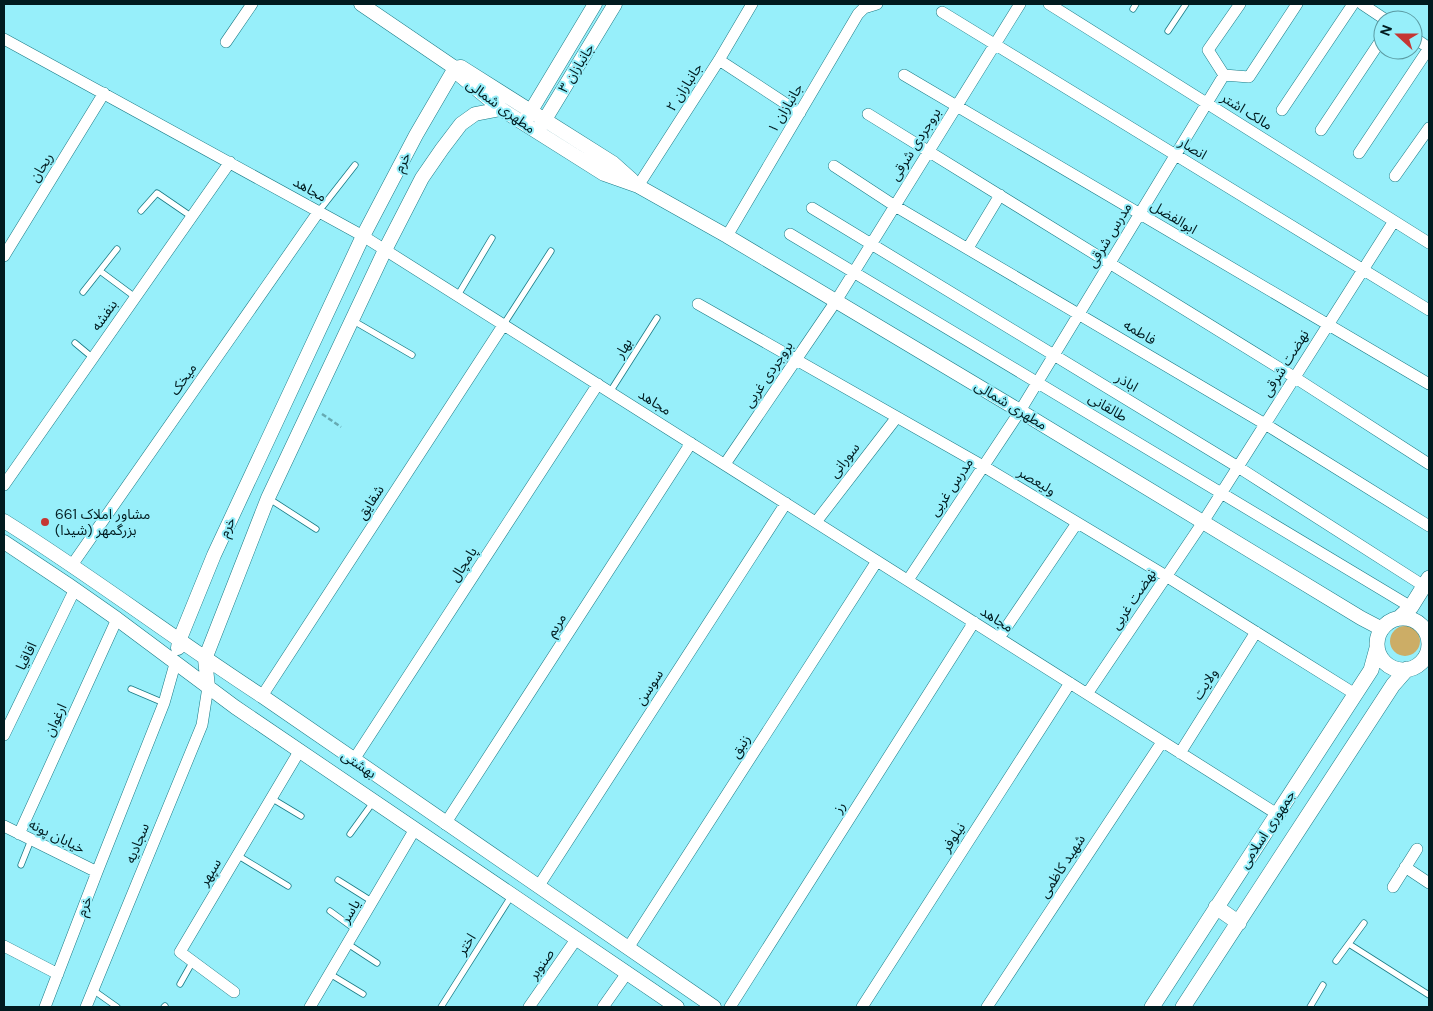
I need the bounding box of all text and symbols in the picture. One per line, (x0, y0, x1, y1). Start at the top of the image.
north arrow (1373, 10, 1423, 60)
text: N (1376, 22, 1396, 38)
street label: جانبازان ۳ (554, 40, 598, 96)
street label: جانبازان ۲ (662, 59, 706, 115)
street label: مطهری شمالی (463, 75, 539, 137)
street label: جانبازان ۱ (763, 80, 807, 136)
street label: مالک اشتر (1217, 88, 1276, 134)
street label: بروجردی شرقی (885, 104, 945, 184)
street label: انصار (1175, 132, 1210, 163)
street label: ریحان (25, 149, 57, 185)
street label: خرم (389, 149, 416, 176)
street label: مجاهد (290, 172, 330, 206)
street label: ابوالفضل (1147, 196, 1201, 238)
street label: مدرس شرقی (1083, 199, 1135, 271)
street label: بنفشه (87, 296, 121, 334)
street label: فاطمه (1120, 315, 1160, 349)
street label: نهضت شرقی (1257, 326, 1313, 400)
street label: بهار (610, 335, 636, 362)
street label: بروجردی غربی (739, 337, 797, 411)
street label: میخک (166, 359, 200, 399)
street label: اباذر (1112, 368, 1141, 396)
street label: مطهری شمالی (971, 376, 1051, 434)
street label: مجاهد (635, 385, 675, 419)
street label: طالقانی (1085, 388, 1131, 426)
street label: سورانی (825, 439, 863, 481)
street label: مدرس غربی (925, 454, 977, 520)
street label: ولیعصر (1014, 462, 1059, 499)
street label: شقایق (352, 481, 389, 523)
place label: مشاور املاک 661 بزرگمهر (شیدا) (55, 505, 150, 539)
street label: خرم (215, 514, 241, 541)
marker: مشاور املاک 661 بزرگمهر (شیدا) (39, 516, 51, 528)
street label: پامچال (445, 543, 482, 586)
street label: نهضت غربی (1106, 565, 1160, 633)
street label: مجاهد (977, 602, 1017, 636)
street label: مریم (542, 610, 572, 641)
street label: اقاقیا (12, 639, 40, 673)
street label: ولایت (1188, 665, 1222, 703)
street label: سوسن (631, 666, 667, 708)
street label: ارغوان (40, 700, 70, 740)
street label: زنبق (726, 731, 755, 762)
street label: بهشتی (338, 746, 380, 782)
street label: جمهوری اسلامی (1235, 786, 1299, 872)
street label: رز (828, 798, 849, 817)
street label: خیابان پونه (26, 815, 88, 858)
street label: نیلوفر (936, 819, 969, 856)
street label: سجادیه (121, 820, 153, 866)
street label: شهید کاظمی (1035, 831, 1089, 901)
street label: سپهر (194, 855, 226, 890)
street label: خرم (72, 893, 98, 919)
street label: یاسر (335, 896, 364, 927)
street label: اختر (452, 930, 480, 959)
street label: صنوبر (523, 945, 558, 984)

